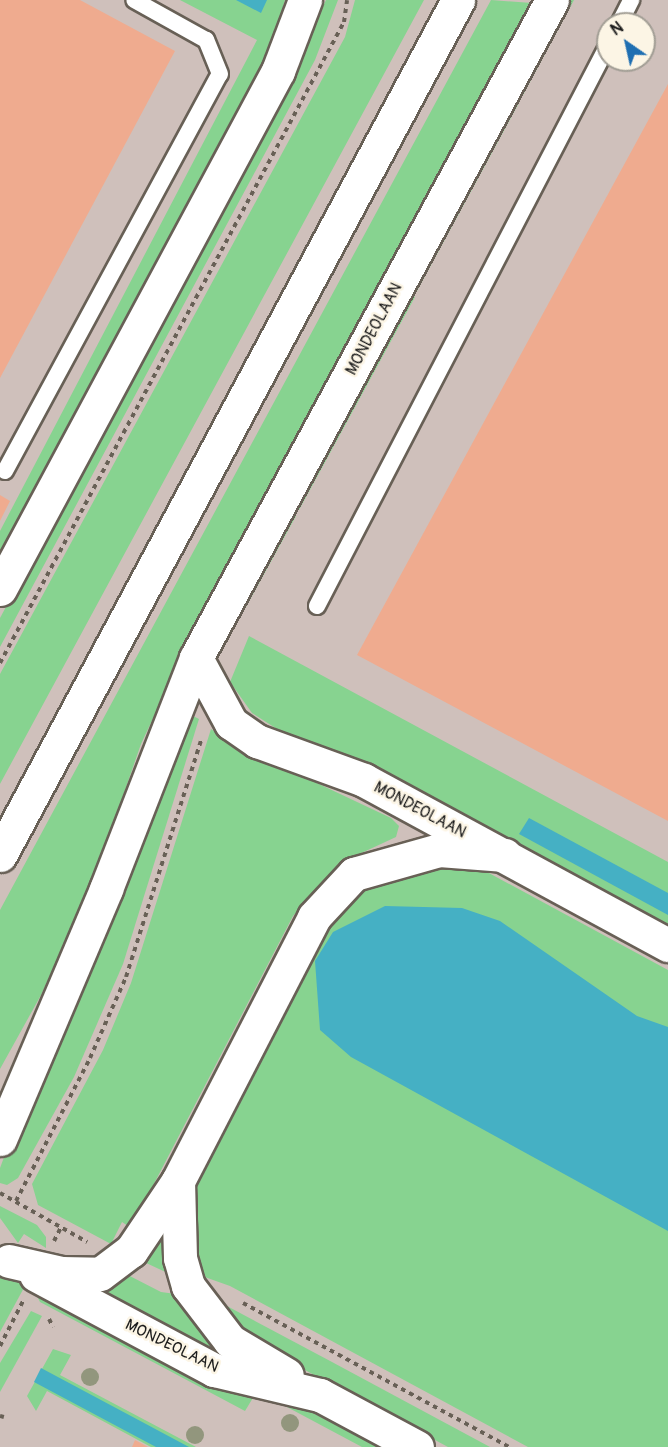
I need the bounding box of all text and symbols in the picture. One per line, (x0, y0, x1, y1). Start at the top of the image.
north arrow (596, 12, 656, 72)
text: N (607, 17, 627, 40)
street label: MONDEOLAAN (342, 280, 406, 378)
street label: MONDEOLAAN (371, 778, 469, 842)
street label: MONDEOLAAN (122, 1315, 222, 1377)

